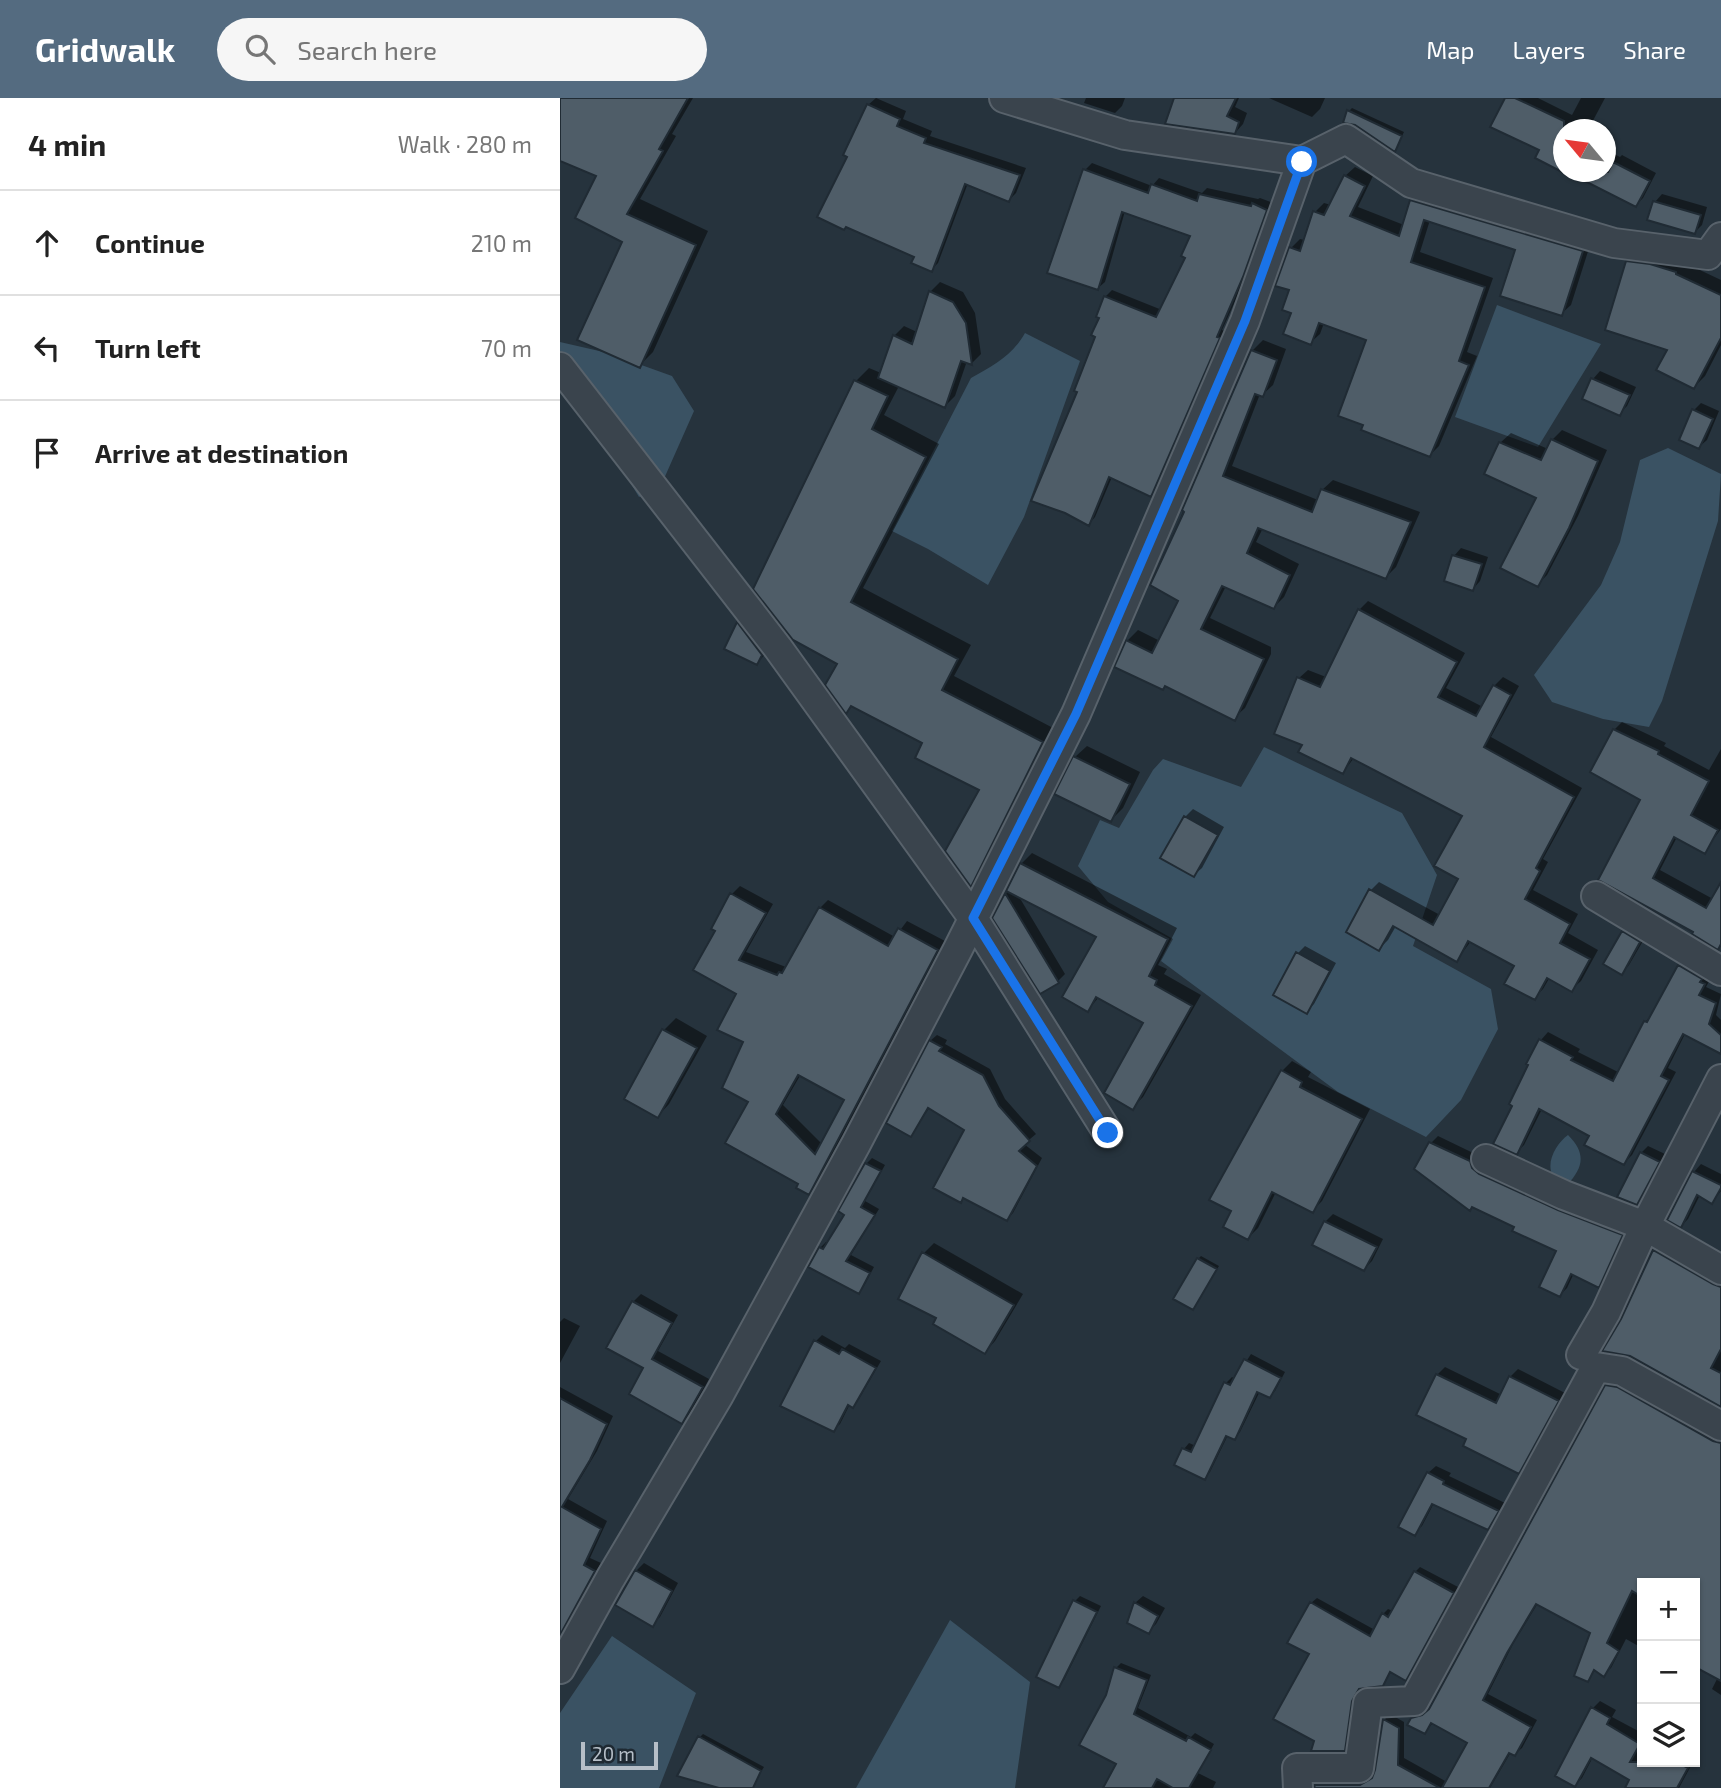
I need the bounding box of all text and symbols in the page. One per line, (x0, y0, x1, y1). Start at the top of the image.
search box (217, 18, 707, 81)
text: Gridwalk (35, 29, 175, 69)
icon: search (241, 30, 279, 68)
text: Search here (297, 34, 437, 65)
text: Map (1426, 35, 1474, 64)
text: Layers (1512, 35, 1585, 64)
text: Share (1623, 35, 1686, 64)
north arrow (1553, 119, 1616, 182)
text: 4 min (28, 126, 106, 162)
text: Walk · 280 m (398, 130, 532, 158)
route start (1286, 146, 1317, 177)
icon: ahead (28, 224, 66, 262)
text: Continue (95, 227, 205, 258)
text: 210 m (471, 229, 532, 257)
icon: left (28, 329, 66, 367)
text: Turn left (95, 332, 201, 363)
text: 70 m (481, 334, 532, 362)
icon: arrive (28, 434, 66, 472)
text: Arrive at destination (95, 437, 348, 468)
route end (1092, 1117, 1123, 1148)
map controls (1637, 1578, 1700, 1767)
button: + (1637, 1578, 1700, 1641)
button: − (1637, 1641, 1700, 1704)
button: layers (1637, 1704, 1700, 1767)
scale bar (581, 1739, 658, 1771)
text: 20 m (592, 1742, 635, 1765)

